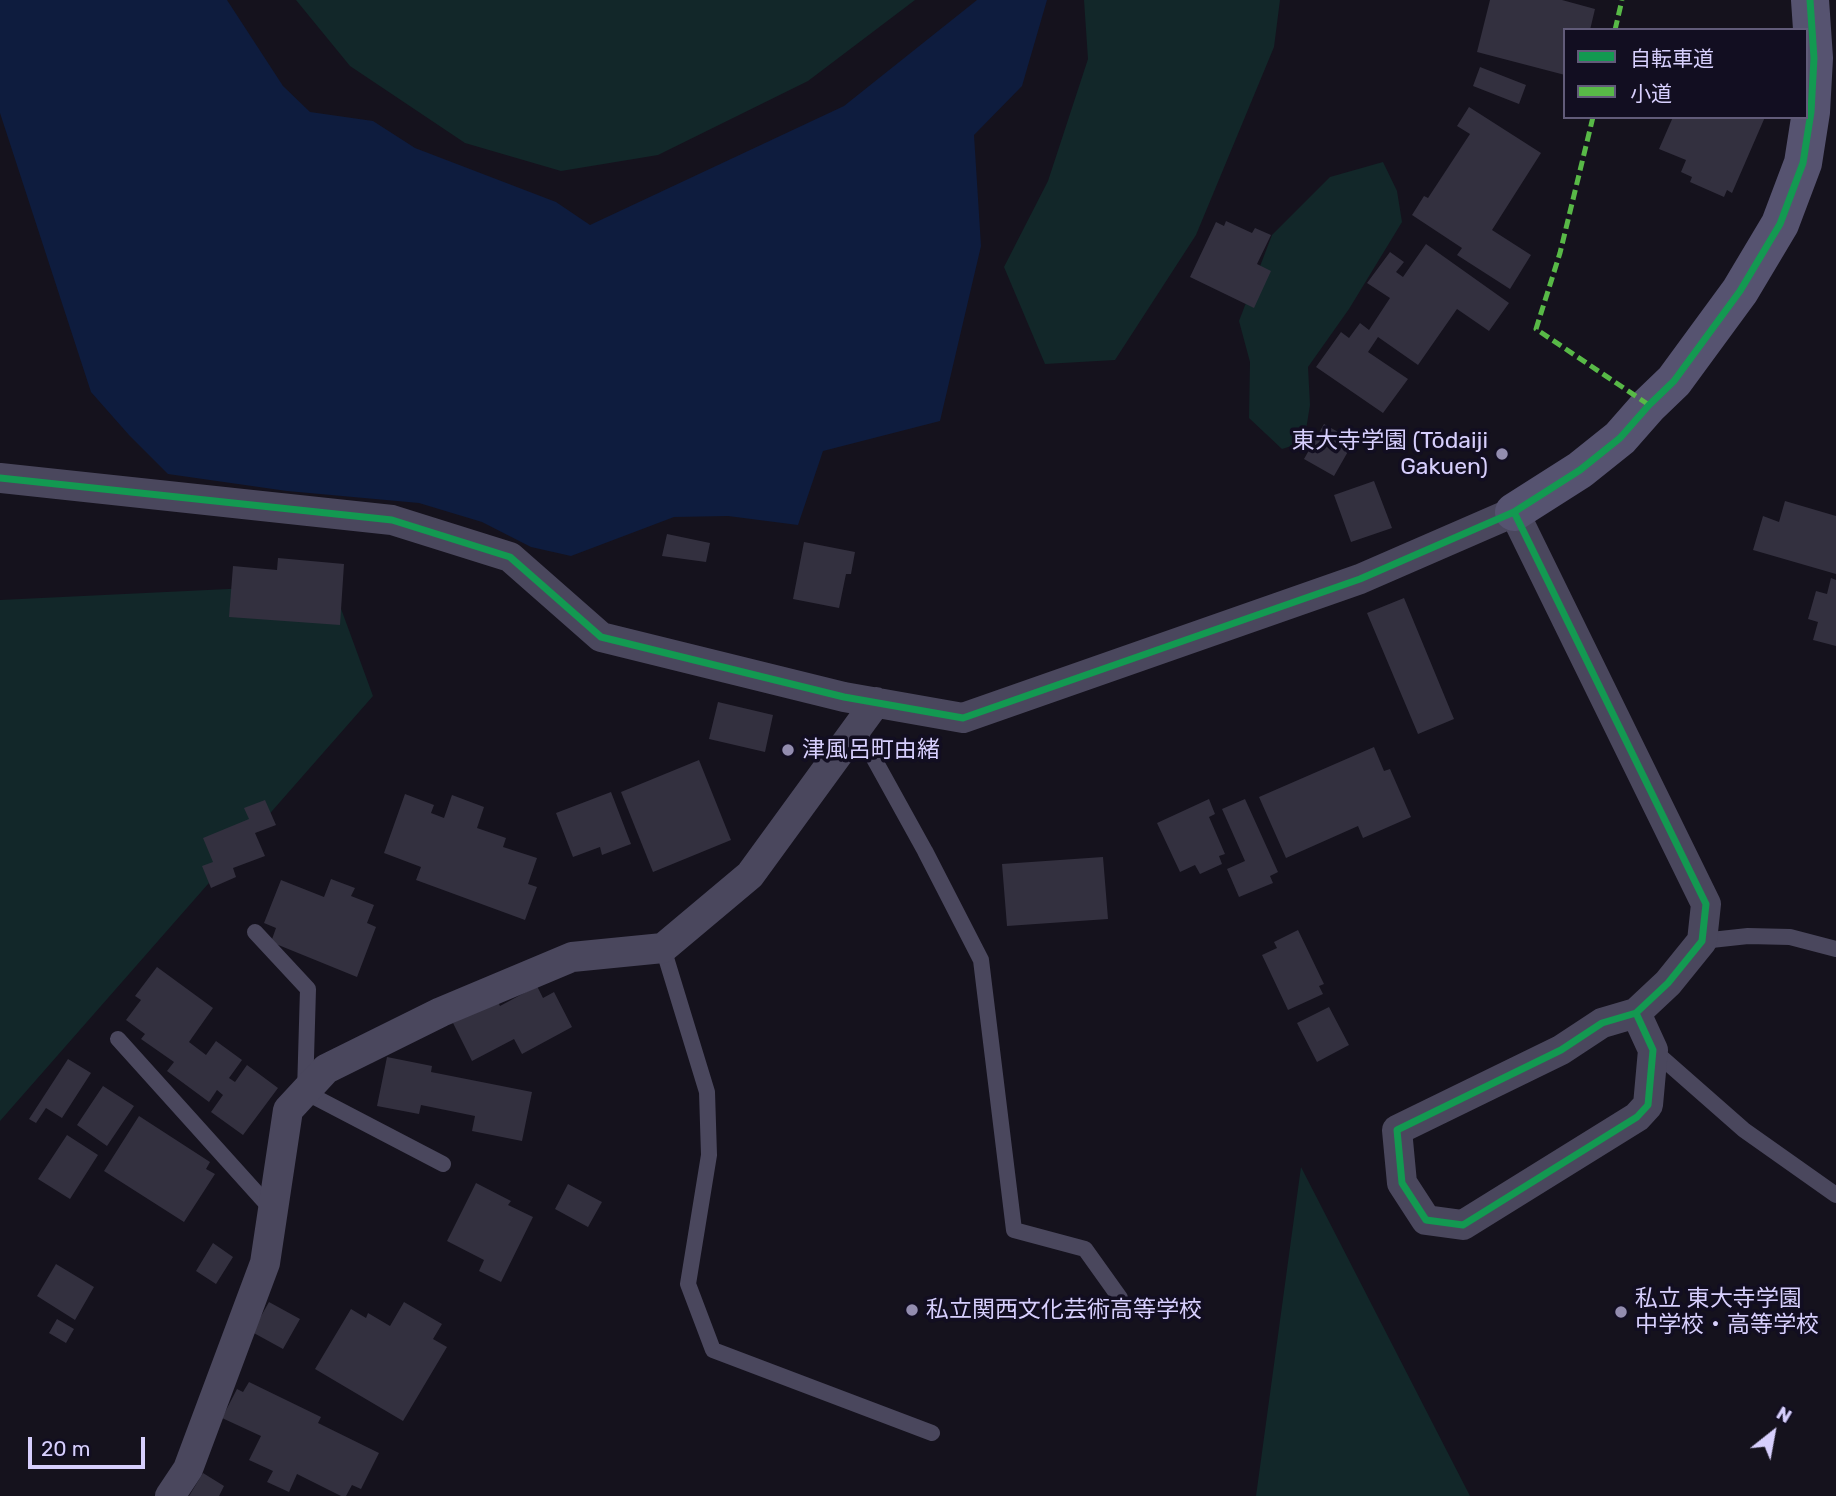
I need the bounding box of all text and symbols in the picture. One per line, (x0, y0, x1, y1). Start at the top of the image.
legend (1563, 28, 1808, 119)
text: 自転車道 (1630, 46, 1714, 71)
text: 小道 (1630, 81, 1672, 106)
place label: 東大寺学園 (Tōdaiji Gakuen) (1292, 427, 1488, 481)
marker: 東大寺学園 (Tōdaiji Gakuen) (1494, 446, 1510, 462)
place label: 津風呂町由緒 (802, 736, 940, 764)
marker: 津風呂町由緒 (780, 742, 796, 758)
place label: 私立 東大寺学園 中学校・高等学校 (1635, 1285, 1819, 1339)
place label: 私立関西文化芸術高等学校 (926, 1296, 1202, 1324)
marker: 私立関西文化芸術高等学校 (904, 1302, 920, 1318)
marker: 私立 東大寺学園 中学校・高等学校 (1613, 1304, 1629, 1320)
north arrow (1738, 1398, 1808, 1468)
text: N (1772, 1401, 1796, 1428)
scale bar (32, 1422, 149, 1466)
text: 20 m (41, 1436, 90, 1461)

